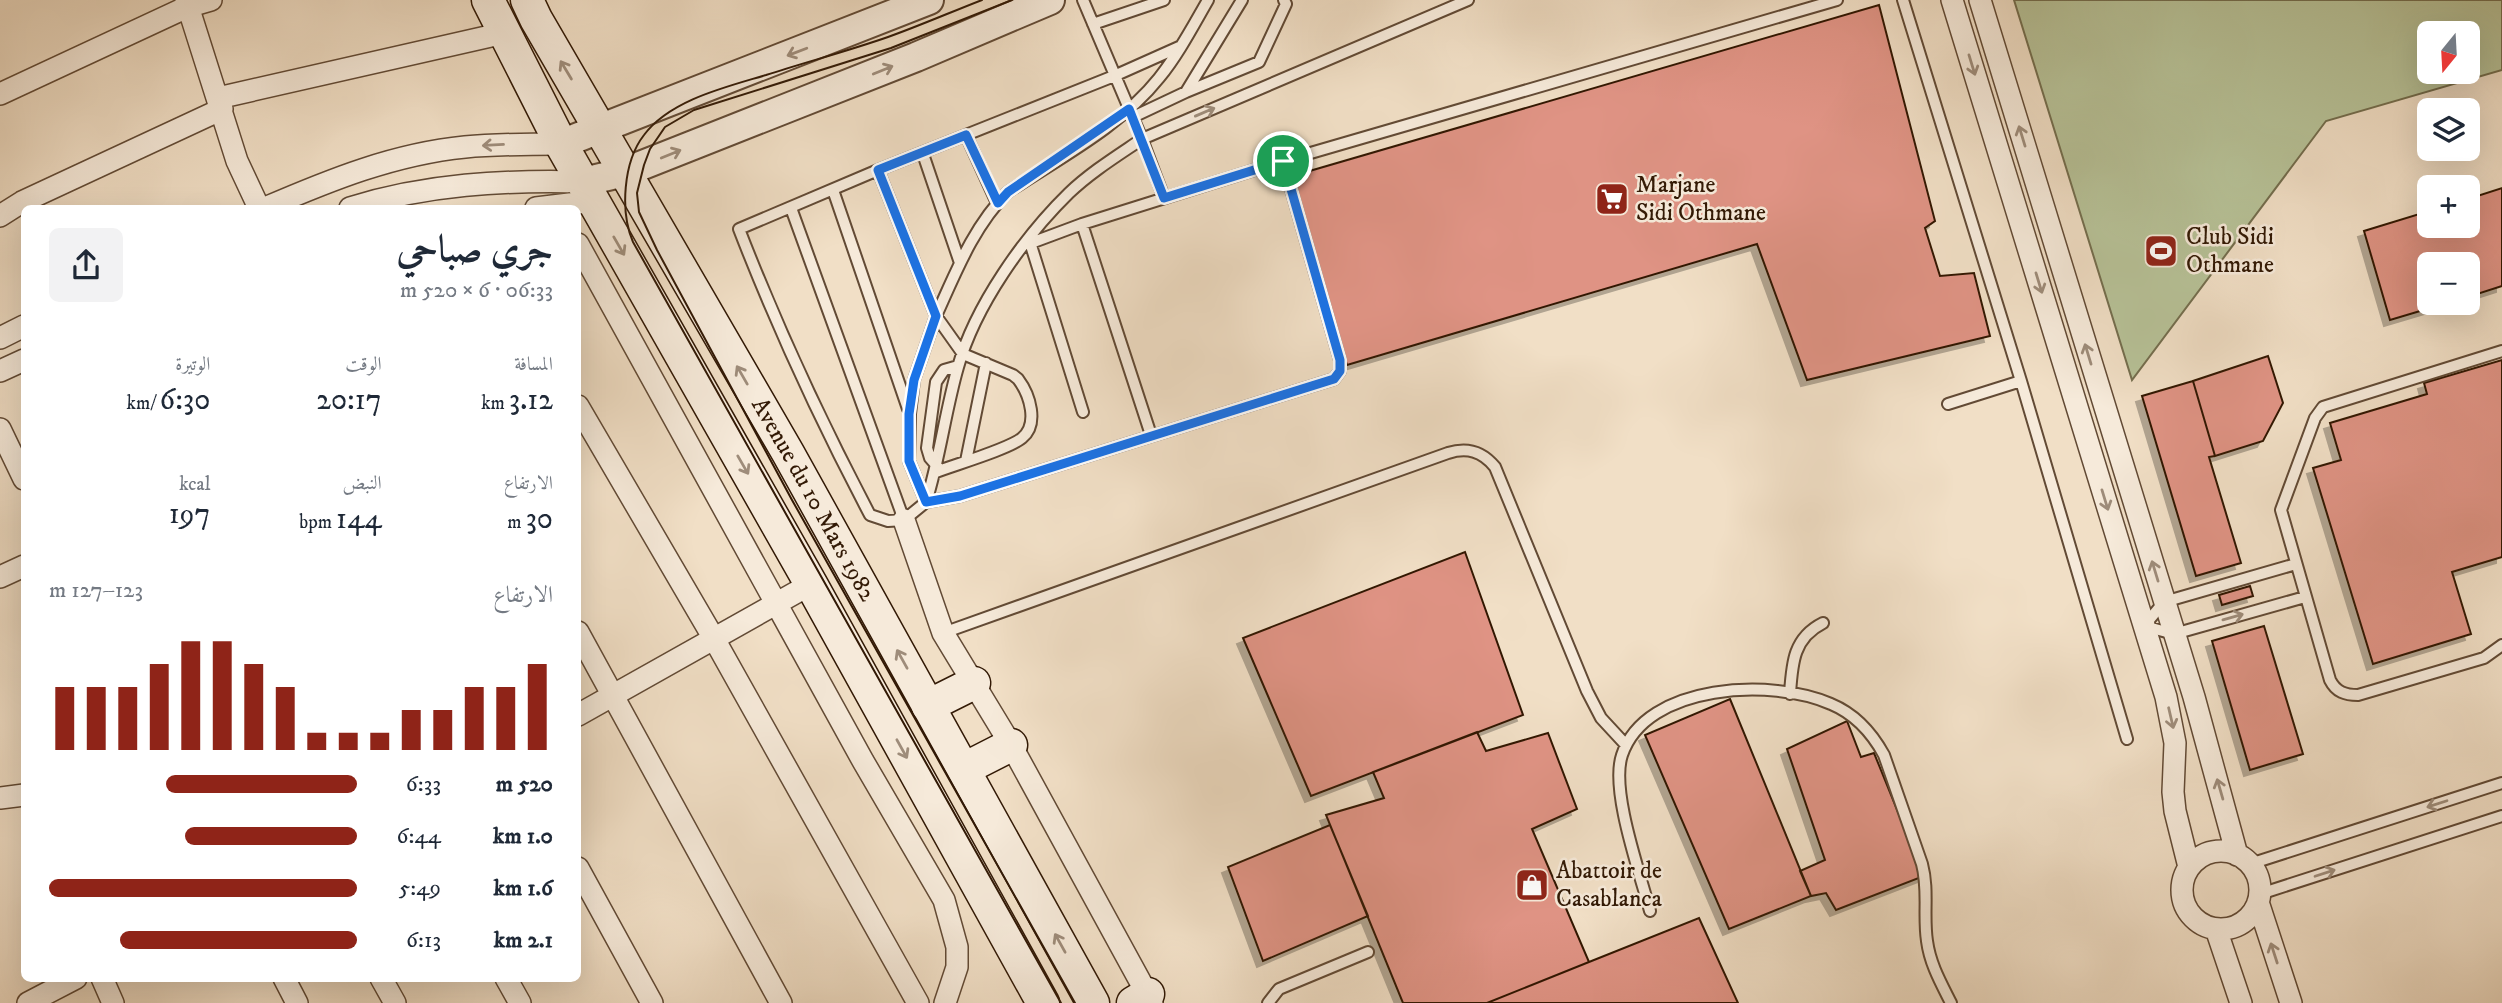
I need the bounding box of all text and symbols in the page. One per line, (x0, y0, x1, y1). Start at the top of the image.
north arrow (2417, 21, 2480, 84)
map controls (2417, 21, 2480, 315)
one-way arrow (787, 46, 809, 59)
one-way arrow (1966, 54, 1979, 76)
one-way arrow (559, 61, 573, 81)
one-way arrow (871, 62, 893, 75)
button: layers (2417, 98, 2480, 161)
one-way arrow (1194, 105, 1215, 118)
one-way arrow (2014, 125, 2027, 147)
pin (1253, 131, 1313, 191)
one-way arrow (482, 139, 505, 152)
icon: arrive (1264, 142, 1302, 180)
one-way arrow (660, 146, 682, 159)
place label: Marjane Sidi Othmane (1636, 170, 1766, 228)
button: + (2417, 175, 2480, 238)
supermarket icon: Marjane Sidi Othmane (1593, 180, 1631, 218)
place label: Club Sidi Othmane (2186, 222, 2274, 280)
text: جري صباحي (396, 226, 553, 274)
button: share (49, 228, 123, 302)
sports icon: Club Sidi Othmane (2142, 232, 2180, 270)
one-way arrow (613, 235, 626, 256)
button: − (2417, 252, 2480, 315)
one-way arrow (2033, 271, 2046, 293)
text: 06:33 · 6 × 520 m (400, 276, 553, 305)
one-way arrow (2081, 343, 2094, 365)
text: الوتيرة (175, 353, 210, 376)
text: الوقت (345, 353, 382, 376)
text: المسافة (514, 353, 553, 376)
one-way arrow (735, 365, 749, 385)
text: 6:30 (160, 382, 210, 419)
text: 20:17 (316, 382, 382, 419)
text: 3.12 (509, 382, 553, 419)
text: /km (127, 392, 160, 415)
text: km (481, 392, 509, 415)
street label: Avenue du 10 Mars 1982 (744, 393, 882, 607)
one-way arrow (736, 455, 750, 475)
text: النبض (343, 472, 382, 495)
text: الارتفاع (504, 472, 553, 495)
text: kcal (179, 473, 210, 496)
one-way arrow (2100, 489, 2113, 511)
text: 197 (169, 496, 210, 533)
text: 144 (336, 501, 382, 538)
text: 30 (526, 501, 553, 538)
text: bpm (299, 511, 336, 534)
text: m (507, 511, 526, 534)
one-way arrow (2148, 560, 2161, 582)
text: 123–127 m (49, 576, 143, 605)
text: الارتفاع (493, 581, 553, 610)
one-way arrow (2222, 610, 2244, 623)
one-way arrow (895, 649, 909, 669)
one-way arrow (2164, 706, 2178, 729)
one-way arrow (895, 739, 909, 759)
text: 6:33 (406, 770, 441, 799)
text: 520 m (496, 770, 553, 799)
one-way arrow (2213, 778, 2226, 800)
one-way arrow (2426, 799, 2448, 812)
text: 6:44 (397, 822, 441, 851)
text: 1.0 km (493, 822, 553, 851)
place label: Abattoir de Casablanca (1556, 856, 1663, 914)
shop icon: Abattoir de Casablanca (1513, 866, 1551, 904)
one-way arrow (2313, 866, 2335, 878)
text: 5:49 (399, 874, 441, 903)
text: 1.6 km (494, 874, 553, 903)
text: 6:13 (406, 926, 441, 955)
text: 2.1 km (494, 926, 553, 955)
one-way arrow (1053, 934, 1067, 954)
one-way arrow (2267, 942, 2280, 964)

